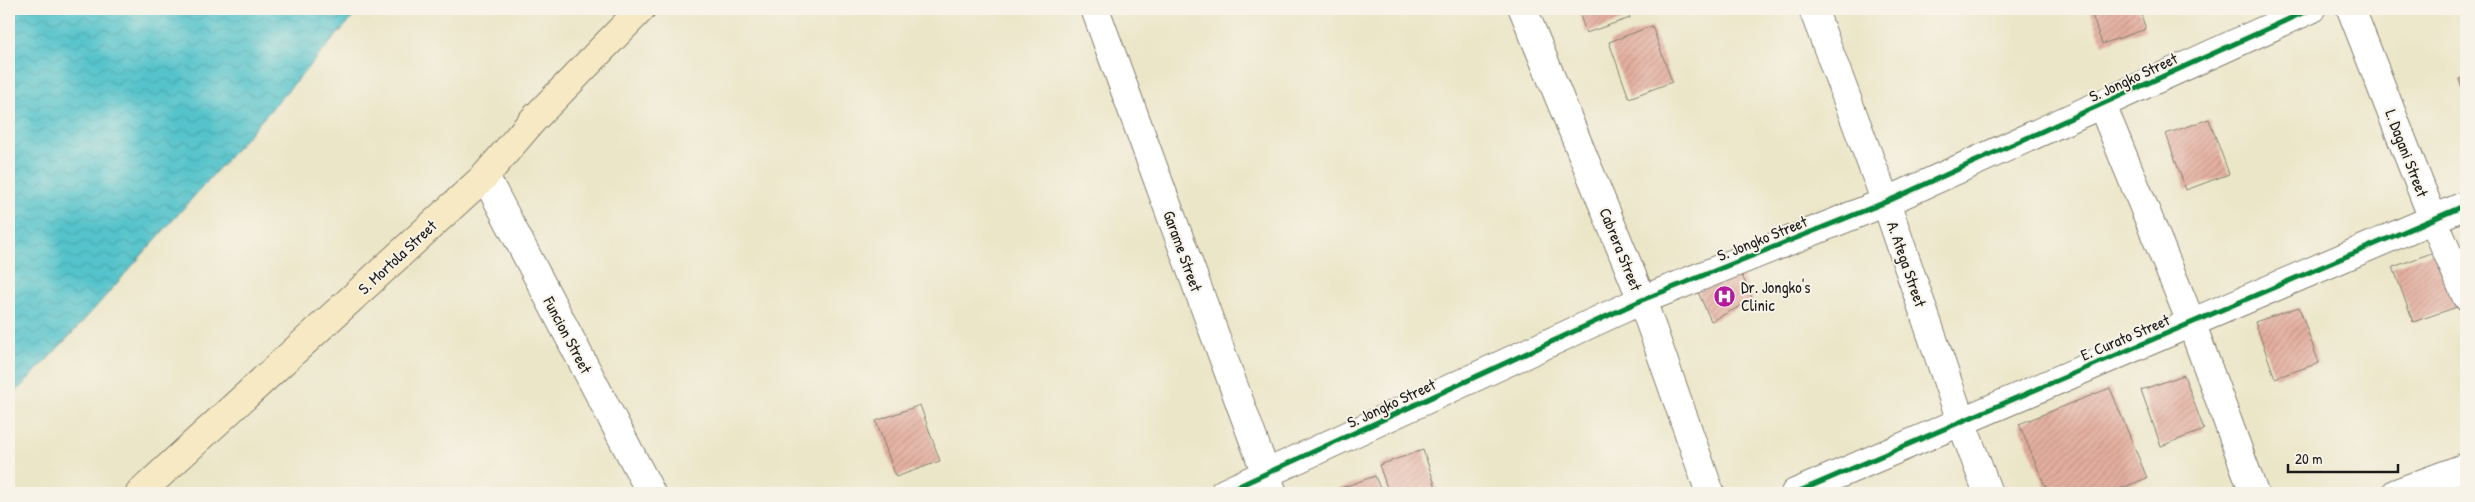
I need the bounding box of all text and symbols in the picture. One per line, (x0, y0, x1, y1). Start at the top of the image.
street label: S. Jongko Street (2085, 47, 2181, 107)
street label: L. Dagani Street (2380, 106, 2434, 200)
street label: Cabrera Street (1594, 204, 1648, 294)
street label: Garame Street (1158, 208, 1208, 295)
street label: S. Jongko Street (1714, 210, 1811, 266)
street label: S. Mortola Street (353, 215, 441, 299)
street label: A. Atega Street (1882, 218, 1932, 310)
place label: Dr. Jongko's Clinic (1741, 276, 1810, 316)
hospital icon: Dr. Jongko's Clinic (1713, 284, 1737, 308)
street label: Funcion Street (538, 292, 598, 378)
street label: E. Curato Street (2077, 308, 2173, 366)
street label: S. Jongko Street (1343, 373, 1439, 433)
scale bar (2288, 442, 2398, 474)
text: 20 m (2295, 448, 2322, 469)

